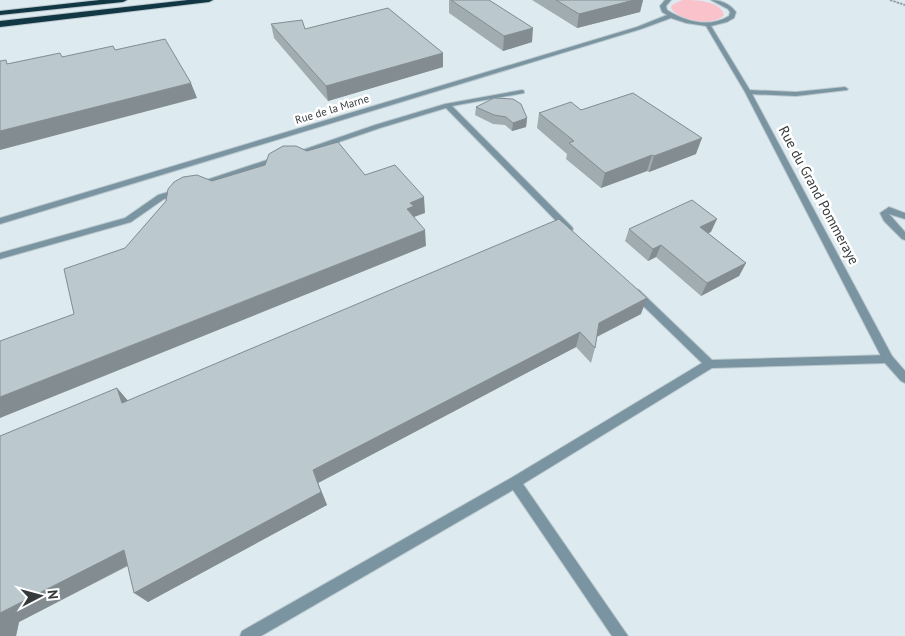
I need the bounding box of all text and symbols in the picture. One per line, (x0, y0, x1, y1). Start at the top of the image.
street label: Rue de la Marne (293, 91, 371, 127)
street label: Rue du Grand Pommeraye (775, 123, 863, 267)
north arrow (15, 571, 65, 621)
text: N (43, 589, 62, 600)

